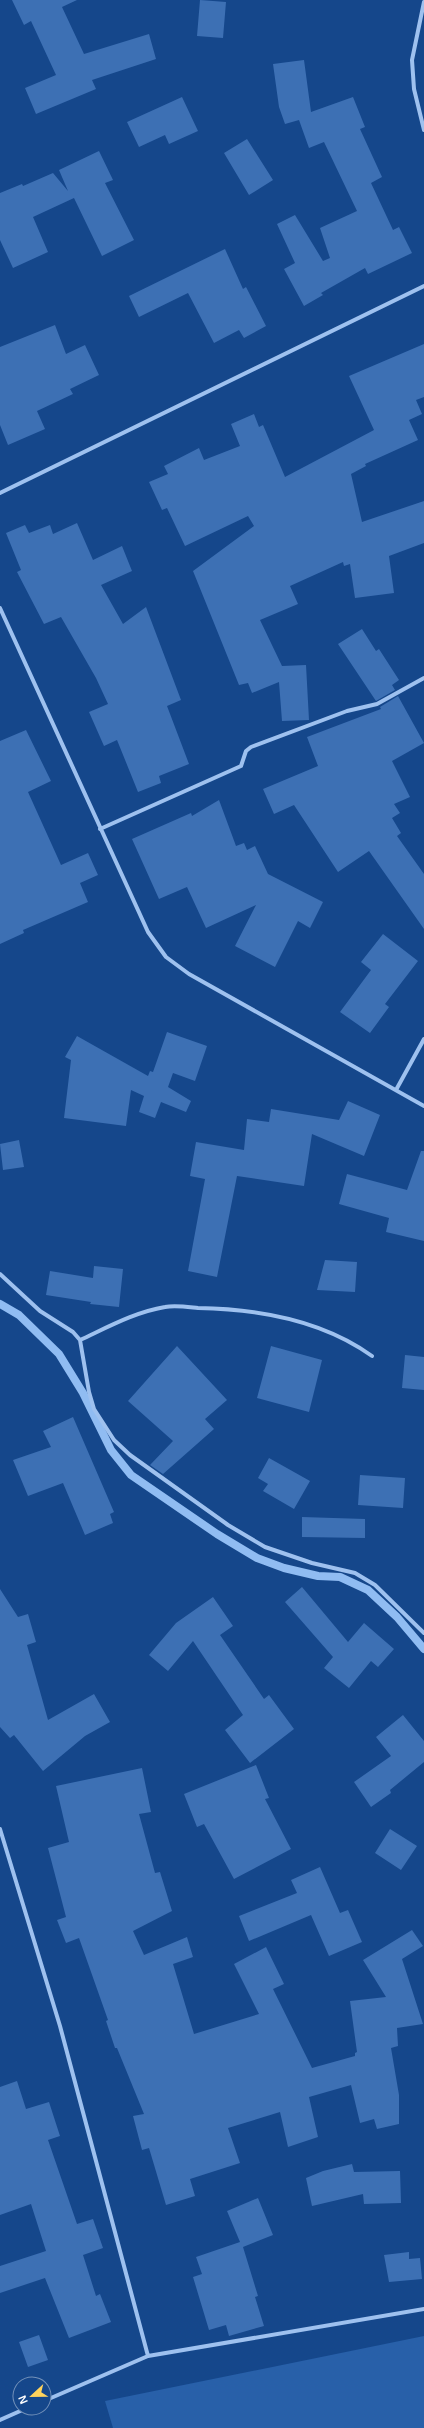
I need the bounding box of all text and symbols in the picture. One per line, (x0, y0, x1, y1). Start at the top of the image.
north arrow (12, 2376, 52, 2416)
text: N (16, 2394, 30, 2406)

